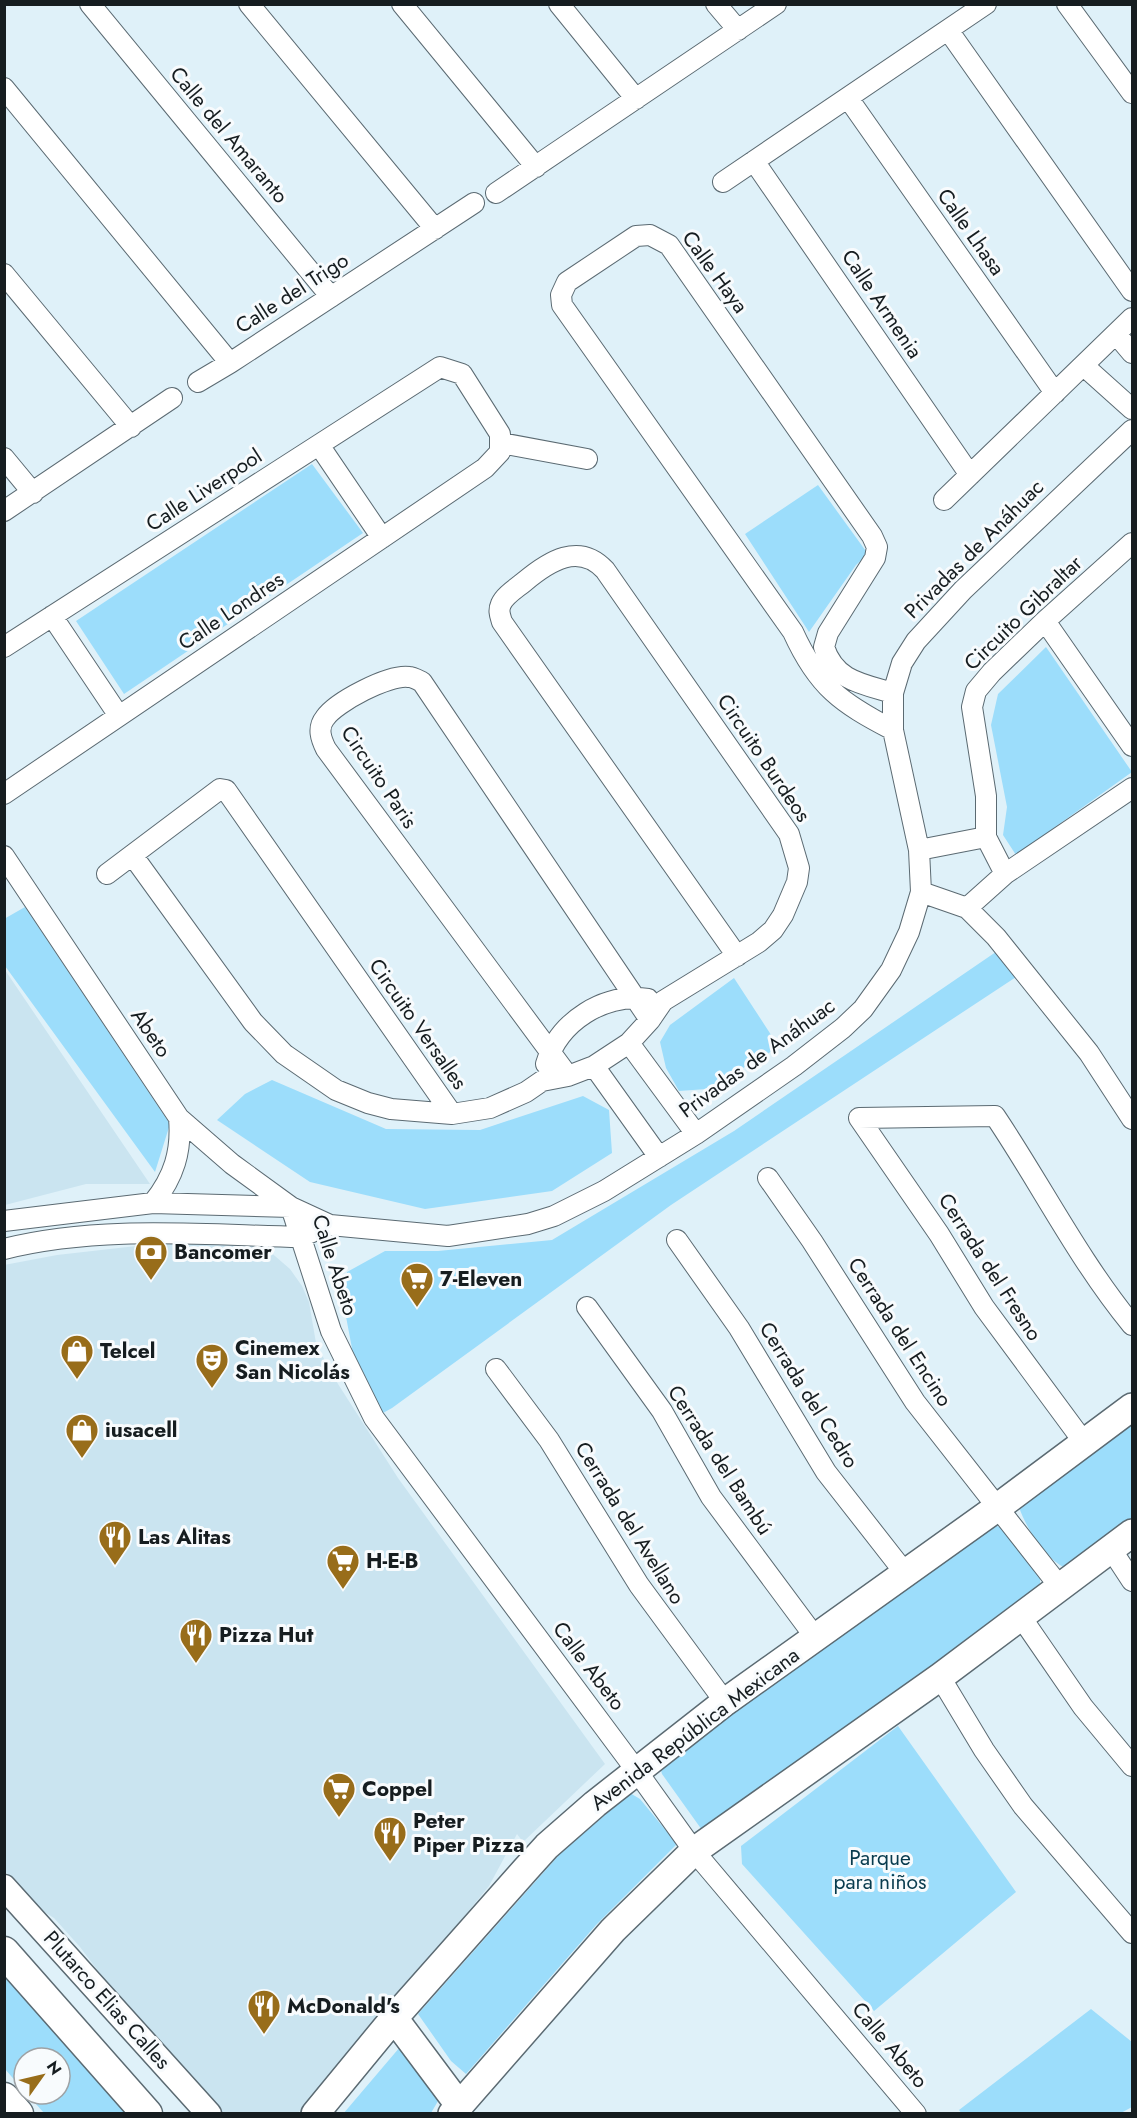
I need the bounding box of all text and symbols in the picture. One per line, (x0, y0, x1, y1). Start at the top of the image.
street label: Calle del Amaranto (163, 60, 295, 210)
street label: Calle Lhasa (930, 182, 1012, 282)
street label: Calle Haya (675, 225, 755, 319)
street label: Calle Armenia (834, 243, 930, 365)
street label: Calle del Trigo (230, 245, 354, 341)
street label: Calle Liverpool (140, 441, 268, 539)
street label: Privadas de Anáhuac (898, 473, 1050, 625)
street label: Circuito Gibraltar (957, 548, 1089, 677)
street label: Calle Londres (172, 565, 290, 657)
street label: Circuito Burdeos (710, 688, 818, 828)
street label: Circuito Paris (334, 720, 424, 834)
street label: Circuito Versalles (362, 952, 474, 1096)
street label: Privadas de Anáhuac (673, 991, 841, 1125)
street label: Abeto (124, 1003, 178, 1063)
street label: Cerrada del Fresno (931, 1187, 1049, 1347)
street label: Calle Abeto (305, 1211, 365, 1319)
bank icon: Bancomer (133, 1234, 169, 1281)
place label: Bancomer (174, 1237, 272, 1267)
street label: Cerrada del Encino (840, 1251, 960, 1413)
supermarket icon: 7-Eleven (399, 1261, 435, 1308)
place label: 7-Eleven (440, 1264, 522, 1294)
street label: Cerrada del Cedro (752, 1316, 866, 1474)
shop icon: Telcel (59, 1333, 95, 1380)
place label: Cinemex San Nicolás (235, 1333, 350, 1387)
place label: Telcel (100, 1336, 155, 1366)
theatre icon: Cinemex San Nicolás (194, 1342, 230, 1389)
street label: Cerrada del Bambú (660, 1379, 780, 1541)
shop icon: iusacell (64, 1412, 100, 1459)
place label: iusacell (105, 1415, 178, 1445)
street label: Cerrada del Avellano (568, 1436, 692, 1610)
restaurant icon: Las Alitas (97, 1519, 133, 1566)
place label: Las Alitas (138, 1522, 231, 1552)
supermarket icon: H-E-B (325, 1543, 361, 1590)
place label: H-E-B (366, 1546, 418, 1576)
street label: Calle Abeto (546, 1615, 632, 1717)
restaurant icon: Pizza Hut (178, 1617, 214, 1664)
place label: Pizza Hut (219, 1620, 314, 1650)
street label: Avenida República Mexicana (584, 1640, 806, 1818)
supermarket icon: Coppel (321, 1771, 357, 1818)
place label: Coppel (362, 1774, 433, 1804)
place label: Peter Piper Pizza (413, 1806, 525, 1860)
restaurant icon: Peter Piper Pizza (372, 1815, 408, 1862)
park label: Parque para niños (833, 1843, 927, 1897)
street label: Plutarco Elias Calles (37, 1924, 177, 2076)
restaurant icon: McDonald's (246, 1988, 282, 2035)
place label: McDonald's (287, 1991, 400, 2021)
street label: Calle Abeto (845, 1995, 935, 2095)
north arrow (12, 2046, 72, 2106)
text: N (41, 2056, 67, 2080)

